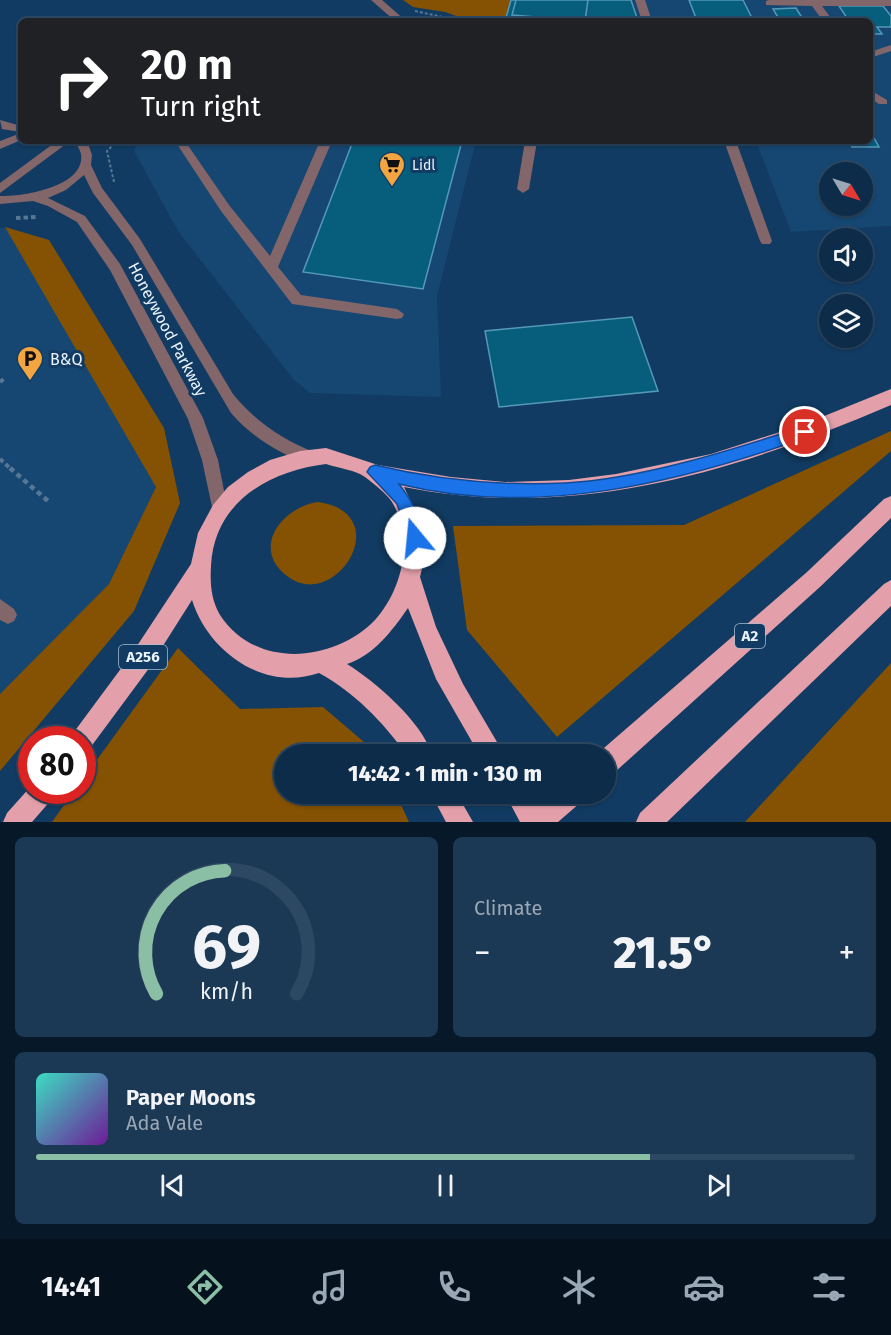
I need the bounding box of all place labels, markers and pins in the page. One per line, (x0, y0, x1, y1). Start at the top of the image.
supermarket icon: Lidl (377, 150, 407, 188)
place label: Lidl (412, 157, 435, 174)
parking icon: B&Q (15, 344, 45, 382)
place label: B&Q (50, 350, 82, 369)
pin (779, 406, 830, 457)

